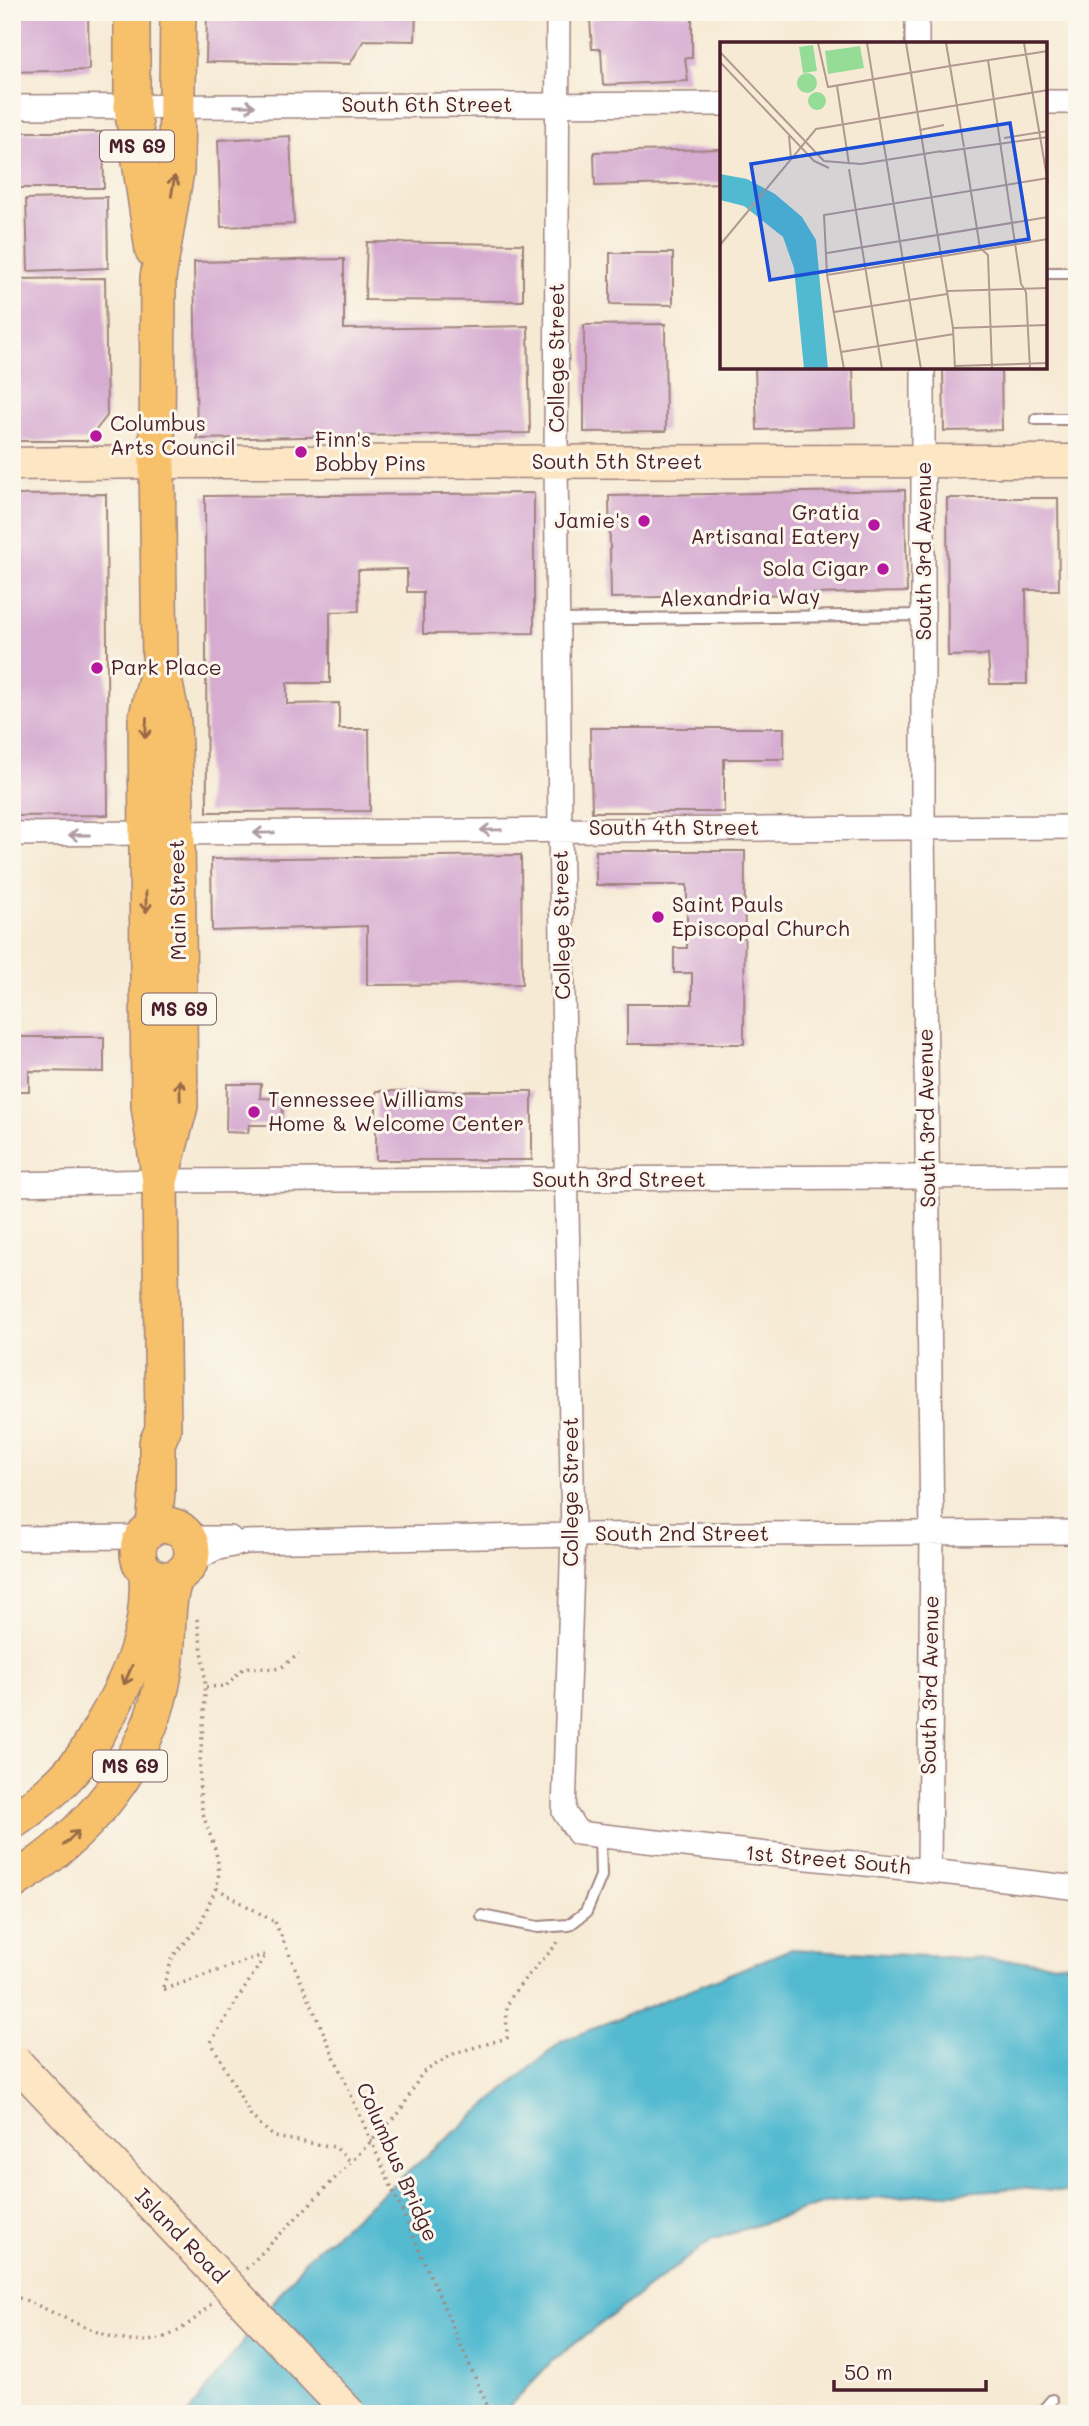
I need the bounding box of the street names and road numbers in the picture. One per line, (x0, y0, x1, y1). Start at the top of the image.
street label: South 6th Street (342, 90, 512, 117)
road number: MS 69 (100, 130, 174, 162)
street label: College Street (542, 283, 569, 433)
street label: South 5th Street (532, 447, 702, 474)
street label: South 3rd Avenue (909, 461, 936, 641)
street label: Alexandria Way (659, 582, 821, 611)
street label: South 4th Street (589, 813, 759, 840)
street label: Main Street (162, 839, 191, 961)
street label: College Street (546, 850, 575, 1000)
road number: MS 69 (142, 993, 216, 1024)
street label: South 3rd Avenue (910, 1028, 941, 1208)
street label: South 3rd Street (532, 1165, 706, 1192)
street label: College Street (556, 1417, 583, 1567)
street label: South 2nd Street (595, 1519, 769, 1546)
street label: South 3rd Avenue (913, 1595, 944, 1775)
road number: MS 69 (93, 1750, 167, 1782)
street label: 1st Street South (744, 1838, 912, 1879)
street label: Columbus Bridge (351, 2078, 446, 2245)
street label: Island Road (130, 2182, 234, 2288)

